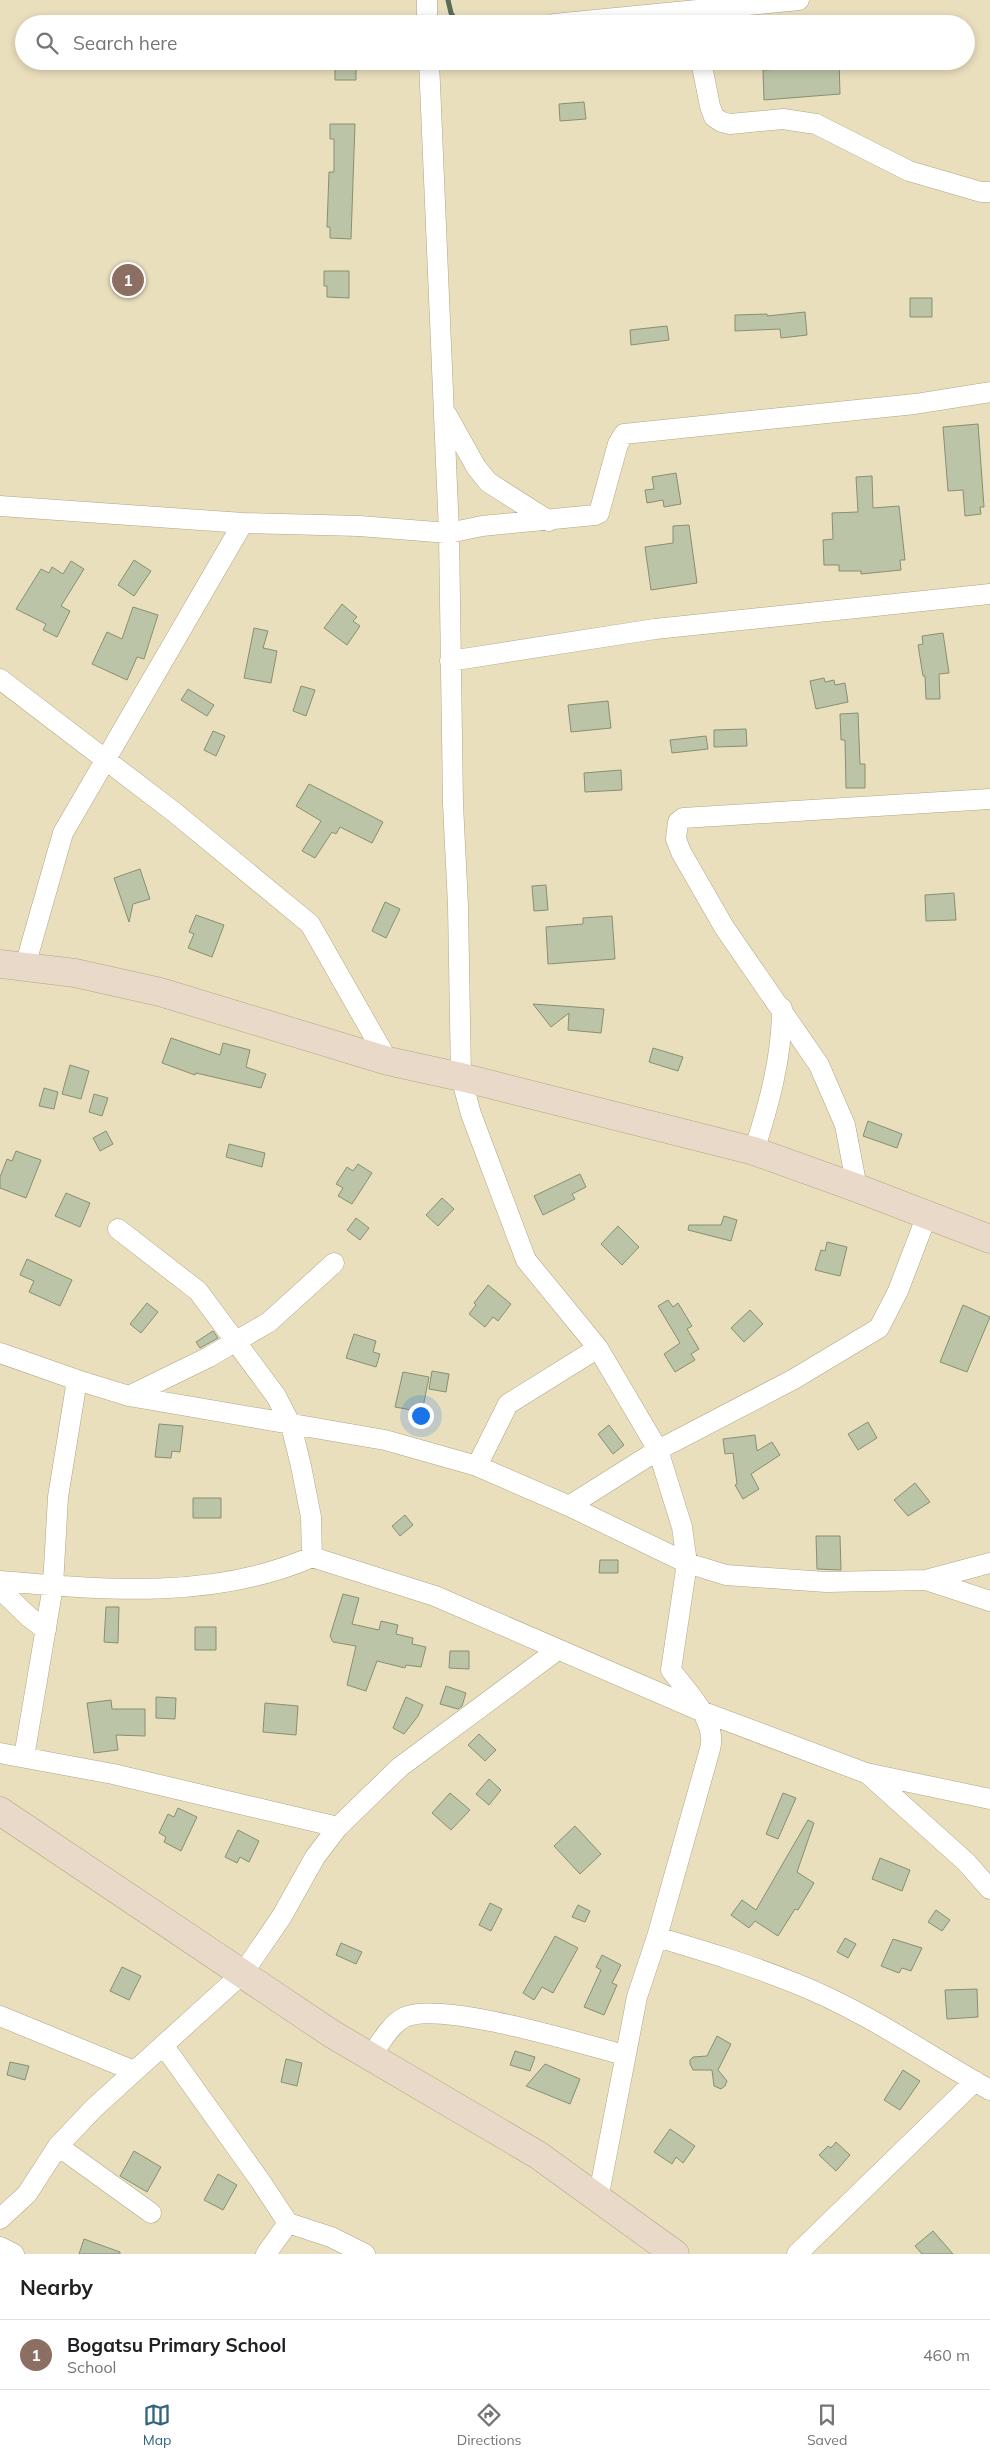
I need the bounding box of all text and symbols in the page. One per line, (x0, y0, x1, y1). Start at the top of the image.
search box (15, 15, 975, 70)
icon: search (33, 29, 61, 57)
text: Search here (73, 31, 177, 55)
pin: 1 (112, 261, 144, 299)
your location (408, 1403, 434, 1429)
text: Nearby (20, 2274, 93, 2300)
text: Bogatsu Primary School (67, 2333, 286, 2357)
text: 1 (31, 2345, 41, 2365)
text: 460 m (923, 2345, 970, 2365)
text: School (67, 2357, 116, 2377)
tab: Map (143, 2401, 171, 2449)
tab: Directions (457, 2401, 522, 2449)
tab: Saved (807, 2401, 847, 2449)

